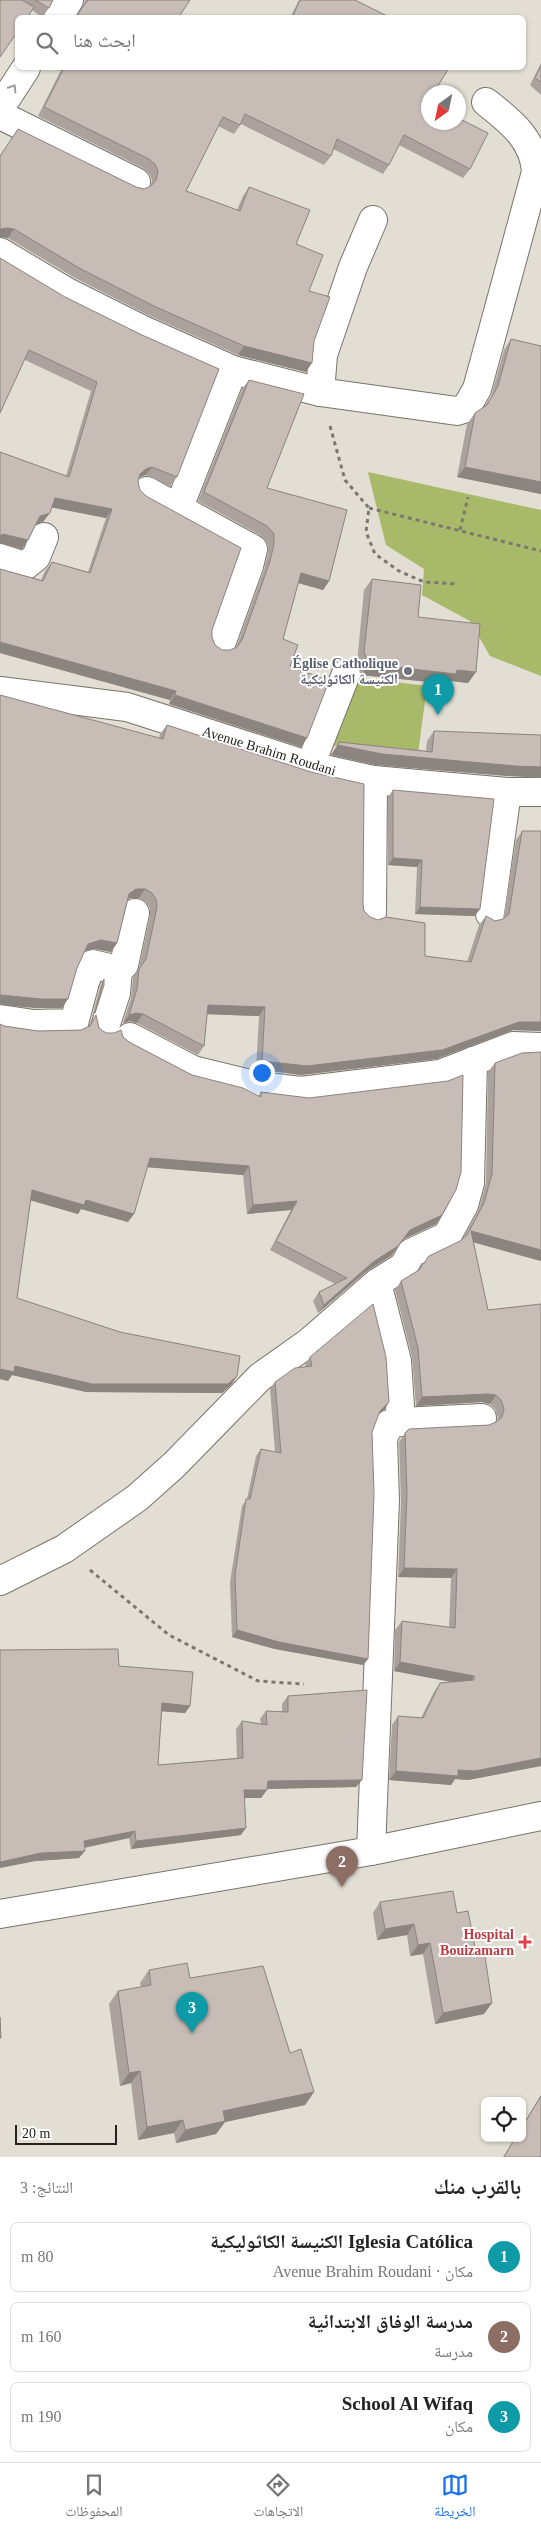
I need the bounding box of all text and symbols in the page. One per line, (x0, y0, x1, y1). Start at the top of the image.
search box (15, 15, 526, 70)
icon: search (33, 29, 61, 57)
text: ابحث هنا (73, 30, 136, 51)
one-way arrow (7, 84, 16, 93)
north arrow (421, 85, 466, 130)
place label: Église Catholique الكنيسة الكاثوليكية (293, 655, 398, 687)
marker: Église Catholique الكنيسة الكاثوليكية (402, 665, 414, 677)
pin: 1 (422, 674, 454, 715)
street label: Avenue Brahim Roudani (200, 724, 338, 779)
your location (249, 1060, 275, 1086)
pin: 2 (326, 1846, 358, 1887)
place label: Hospital Bouizamarn (440, 1927, 514, 1958)
marker: Hospital Bouizamarn (518, 1935, 532, 1949)
pin: 3 (176, 1992, 208, 2033)
map controls (481, 2097, 526, 2142)
button: locate (481, 2097, 526, 2142)
scale bar (15, 2122, 118, 2145)
text: 20 m (22, 2126, 50, 2141)
text: بالقرب منك (434, 2175, 521, 2199)
text: النتائج: 3 (20, 2179, 73, 2196)
text: Iglesia Católica الكنيسة الكاثوليكية (210, 2231, 473, 2252)
text: 80 m (21, 2248, 53, 2265)
text: 1 (500, 2248, 508, 2265)
text: مكان · Avenue Brahim Roudani (273, 2263, 473, 2280)
text: مدرسة الوفاق الابتدائية (308, 2311, 473, 2332)
text: 160 m (21, 2328, 61, 2345)
text: 2 (500, 2328, 508, 2345)
text: مدرسة (434, 2343, 473, 2360)
text: School Al Wifaq (342, 2393, 473, 2414)
text: 190 m (21, 2408, 61, 2425)
text: 3 (500, 2408, 508, 2425)
text: مكان (445, 2418, 473, 2435)
tab: المحفوظات (66, 2471, 122, 2525)
tab: الاتجاهات (254, 2471, 303, 2525)
tab: الخريطة (434, 2471, 475, 2525)

